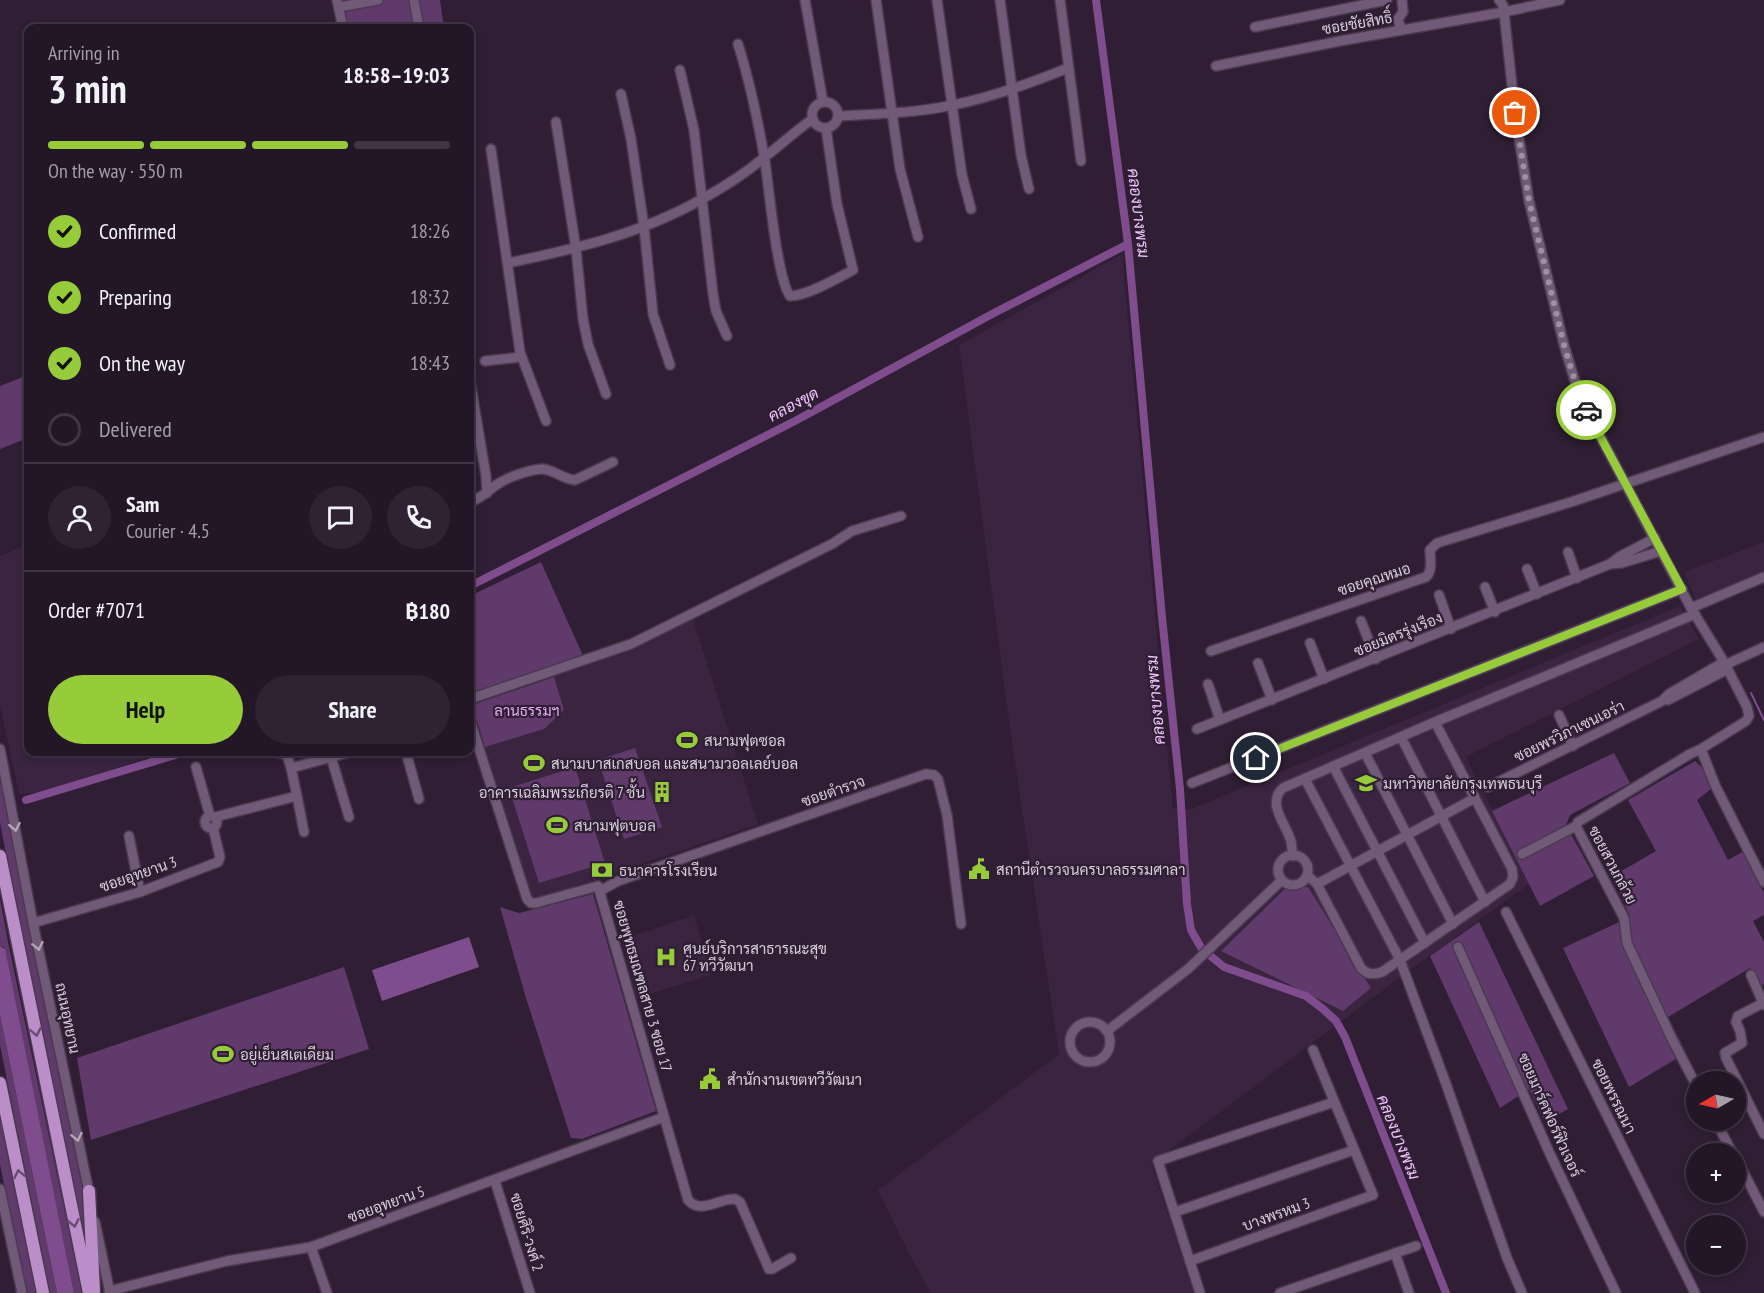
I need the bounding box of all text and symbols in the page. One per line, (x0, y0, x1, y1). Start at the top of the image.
street label: ซอยชัยสิทธิ์ (1319, 2, 1394, 39)
text: Arriving in (48, 40, 120, 66)
text: 18:58–19:03 (343, 61, 450, 89)
text: 3 min (48, 63, 127, 114)
pin (1489, 87, 1540, 138)
icon: bag (1498, 96, 1531, 129)
text: On the way · 550 m (48, 158, 183, 184)
water label: คลองบางพรม (1124, 167, 1154, 259)
icon: check (48, 215, 81, 248)
text: Confirmed (99, 217, 176, 245)
text: 18:26 (410, 218, 450, 244)
icon: check (48, 281, 81, 314)
text: Preparing (99, 283, 172, 311)
text: 18:32 (410, 284, 450, 310)
icon: check (48, 347, 81, 380)
text: On the way (99, 349, 185, 377)
text: 18:43 (410, 350, 450, 376)
courier (1556, 380, 1616, 440)
water label: คลองขุด (764, 382, 823, 427)
icon: car (1570, 394, 1603, 427)
text: Delivered (99, 415, 172, 443)
button: person (48, 486, 111, 549)
button: chat (309, 486, 372, 549)
button: phone (387, 486, 450, 549)
text: Sam (126, 490, 159, 518)
text: Courier · 4.5 (126, 518, 210, 544)
street label: ซอยคุณหมอ (1335, 558, 1414, 602)
text: Order #7071 (48, 596, 145, 624)
text: ฿180 (405, 597, 450, 625)
street label: ซอยมิตรรุ่งเรือง (1351, 608, 1446, 662)
water label: คลองบางพรม (1141, 654, 1169, 746)
button: Help (48, 675, 243, 744)
button: Share (255, 675, 450, 744)
street label: ซอยพรวิภาเซนเอร่า (1511, 696, 1627, 766)
park label: ลานธรรมฯ (494, 701, 560, 720)
sports icon: สนามฟุตซอล (675, 728, 699, 752)
place label: สนามฟุตซอล (704, 731, 785, 752)
pin (1230, 732, 1281, 783)
icon: home (1239, 741, 1272, 774)
sports icon: สนามบาสเกสบอล และสนามวอลเลย์บอล (522, 751, 546, 775)
place label: สนามบาสเกสบอล และสนามวอลเลย์บอล (551, 754, 798, 773)
street label: ซอยตำรวจ (799, 771, 867, 811)
school or university icon: มหาวิทยาลัยกรุงเทพธนบุรี (1354, 771, 1378, 795)
place label: มหาวิทยาลัยกรุงเทพธนบุรี (1383, 774, 1542, 795)
place label: อาคารเฉลิมพระเกียรติ 7 ชั้น (479, 778, 645, 802)
building icon: อาคารเฉลิมพระเกียรติ 7 ชั้น (650, 780, 674, 804)
sports icon: สนามฟุตบอล (545, 813, 569, 837)
place label: สนามฟุตบอล (574, 816, 656, 837)
one-way arrow (8, 822, 21, 832)
street label: ซอยสวนกล้วย (1584, 822, 1642, 908)
street label: ซอยอุทยาน 3 (97, 852, 180, 898)
public building icon: สถานีตำรวจนครบาลธรรมศาลา (967, 857, 991, 881)
bank icon: ธนาคารโรงเรียน (590, 858, 614, 882)
place label: สถานีตำรวจนครบาลธรรมศาลา (996, 860, 1186, 879)
place label: ธนาคารโรงเรียน (619, 861, 717, 880)
street label: ซอยพุทธมณฑลสาย 3 ซอย 17 (607, 898, 677, 1074)
place label: ศูนย์บริการสาธารณะสุข 67 ทวีวัฒนา (683, 939, 827, 975)
one-way arrow (31, 941, 44, 951)
hospital icon: ศูนย์บริการสาธารณะสุข 67 ทวีวัฒนา (654, 945, 678, 969)
street label: ถนนอุทยาน (49, 981, 85, 1056)
one-way arrow (29, 1027, 42, 1037)
sports icon: อยู่เย็นสเตเดียม (211, 1042, 235, 1066)
place label: อยู่เย็นสเตเดียม (240, 1044, 334, 1065)
street label: ซอยมาร์คฟอร์ฟิวเจอร์ (1514, 1050, 1586, 1180)
street label: ซอยพรรณนา (1588, 1055, 1640, 1137)
public building icon: สำนักงานเขตทวีวัฒนา (698, 1067, 722, 1091)
place label: สำนักงานเขตทวีวัฒนา (727, 1070, 862, 1089)
north arrow (1686, 1071, 1746, 1131)
map controls (1686, 1071, 1746, 1275)
water label: คลองบางพรม (1373, 1092, 1425, 1183)
one-way arrow (70, 1132, 83, 1142)
button: + (1686, 1143, 1746, 1203)
one-way arrow (13, 1169, 26, 1179)
street label: ซอยอุทยาน 5 (345, 1181, 428, 1229)
street label: ซอยศิริ-วงศ์ 2 (506, 1191, 548, 1273)
street label: บางพรหม 3 (1240, 1193, 1312, 1235)
button: − (1686, 1215, 1746, 1275)
one-way arrow (67, 1218, 80, 1228)

